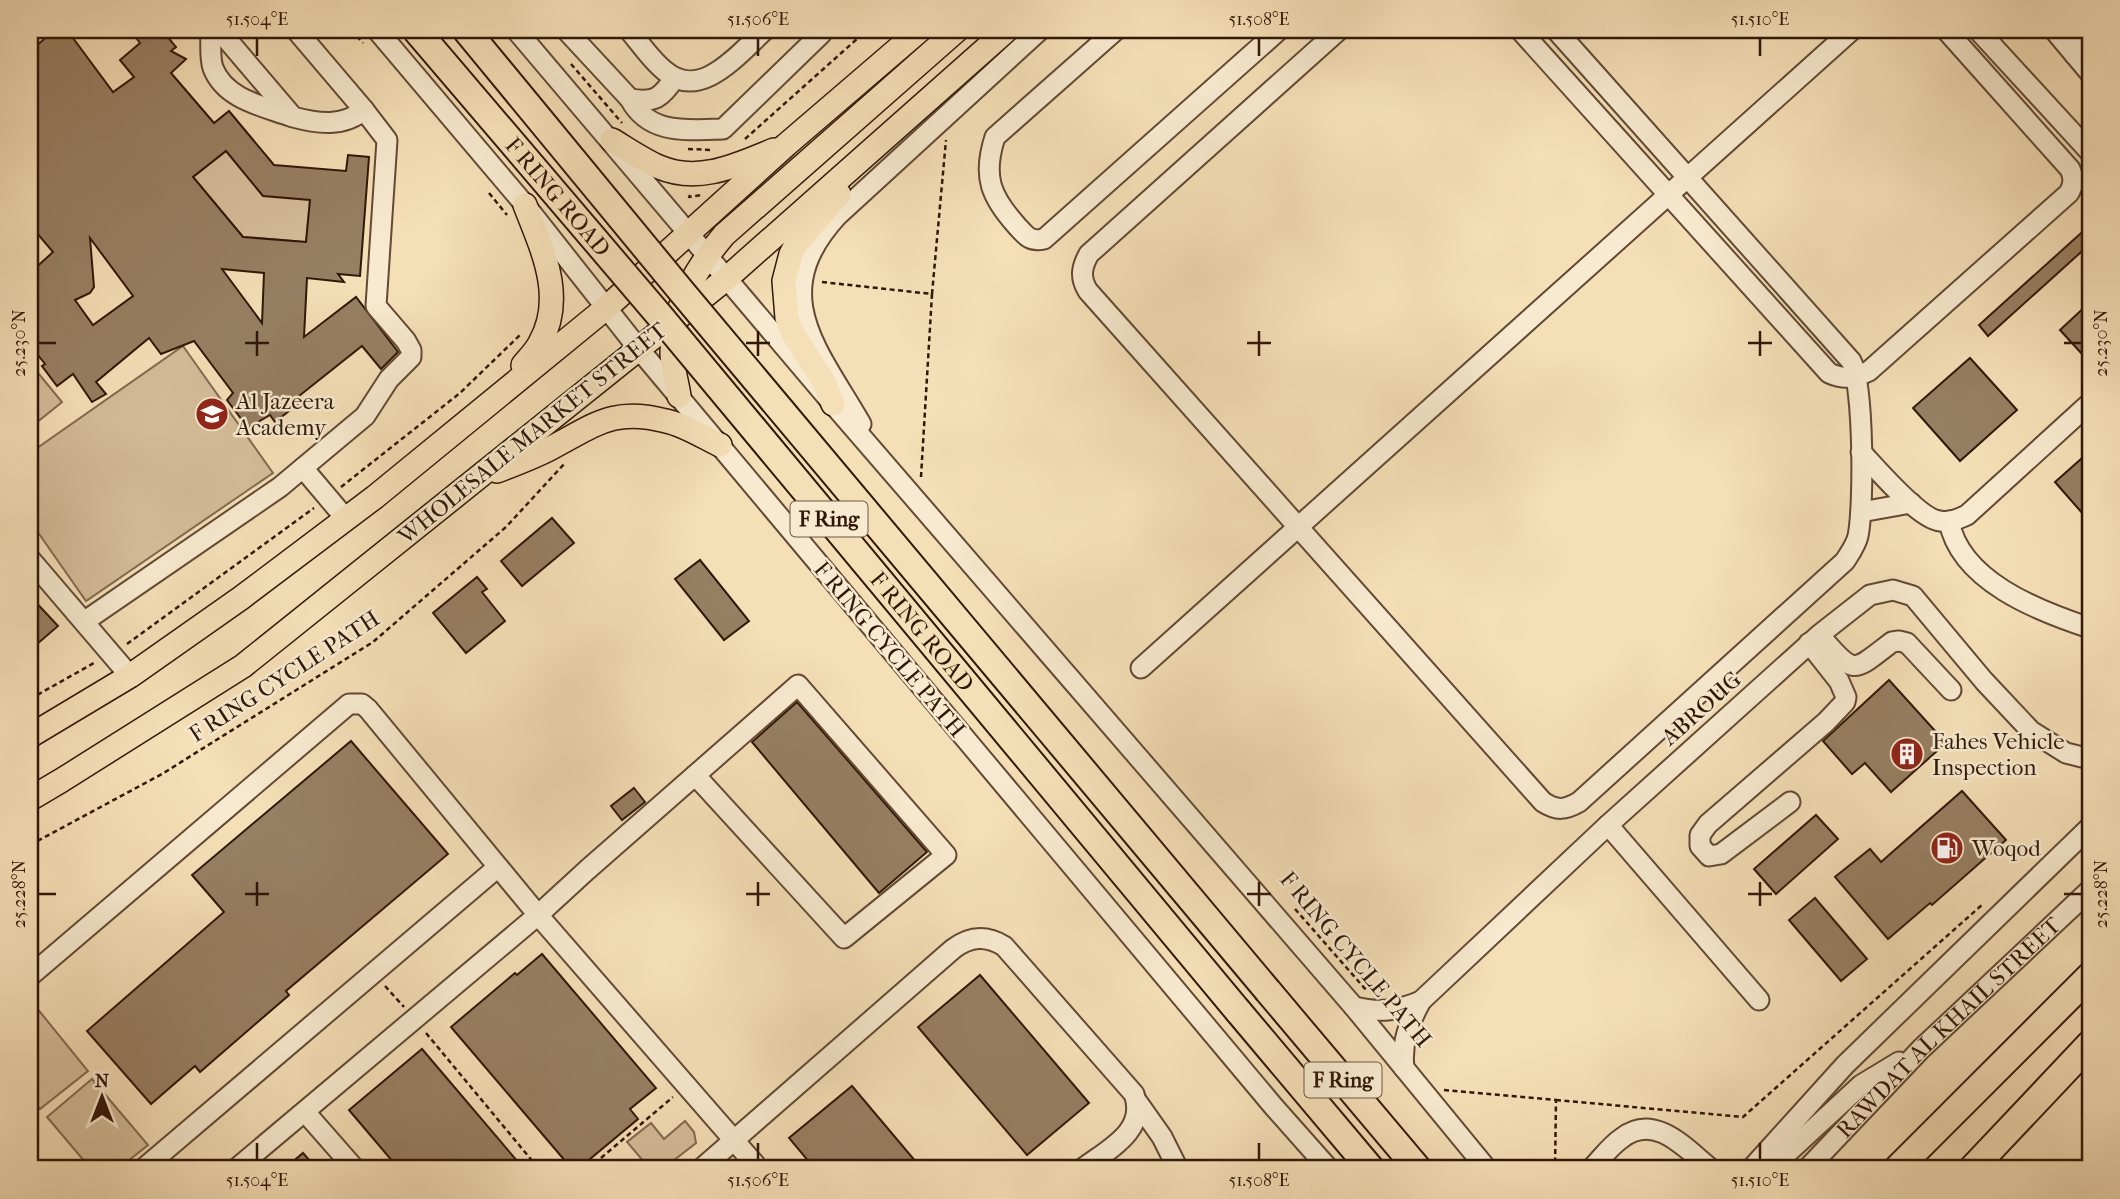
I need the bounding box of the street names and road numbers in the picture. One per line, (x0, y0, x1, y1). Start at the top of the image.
street label: F RING ROAD (500, 132, 616, 262)
street label: WHOLESALE MARKET STREET (392, 316, 672, 551)
road number: F Ring (790, 502, 868, 536)
street label: F RING CYCLE PATH (808, 556, 971, 743)
street label: F RING ROAD (864, 566, 979, 697)
street label: F RING CYCLE PATH (184, 605, 384, 748)
street label: ABROUG (1655, 666, 1747, 752)
street label: F RING CYCLE PATH (1274, 866, 1437, 1053)
street label: RAWDAT AL KHAIL STREET (1831, 912, 2067, 1144)
road number: F Ring (1304, 1062, 1382, 1098)

